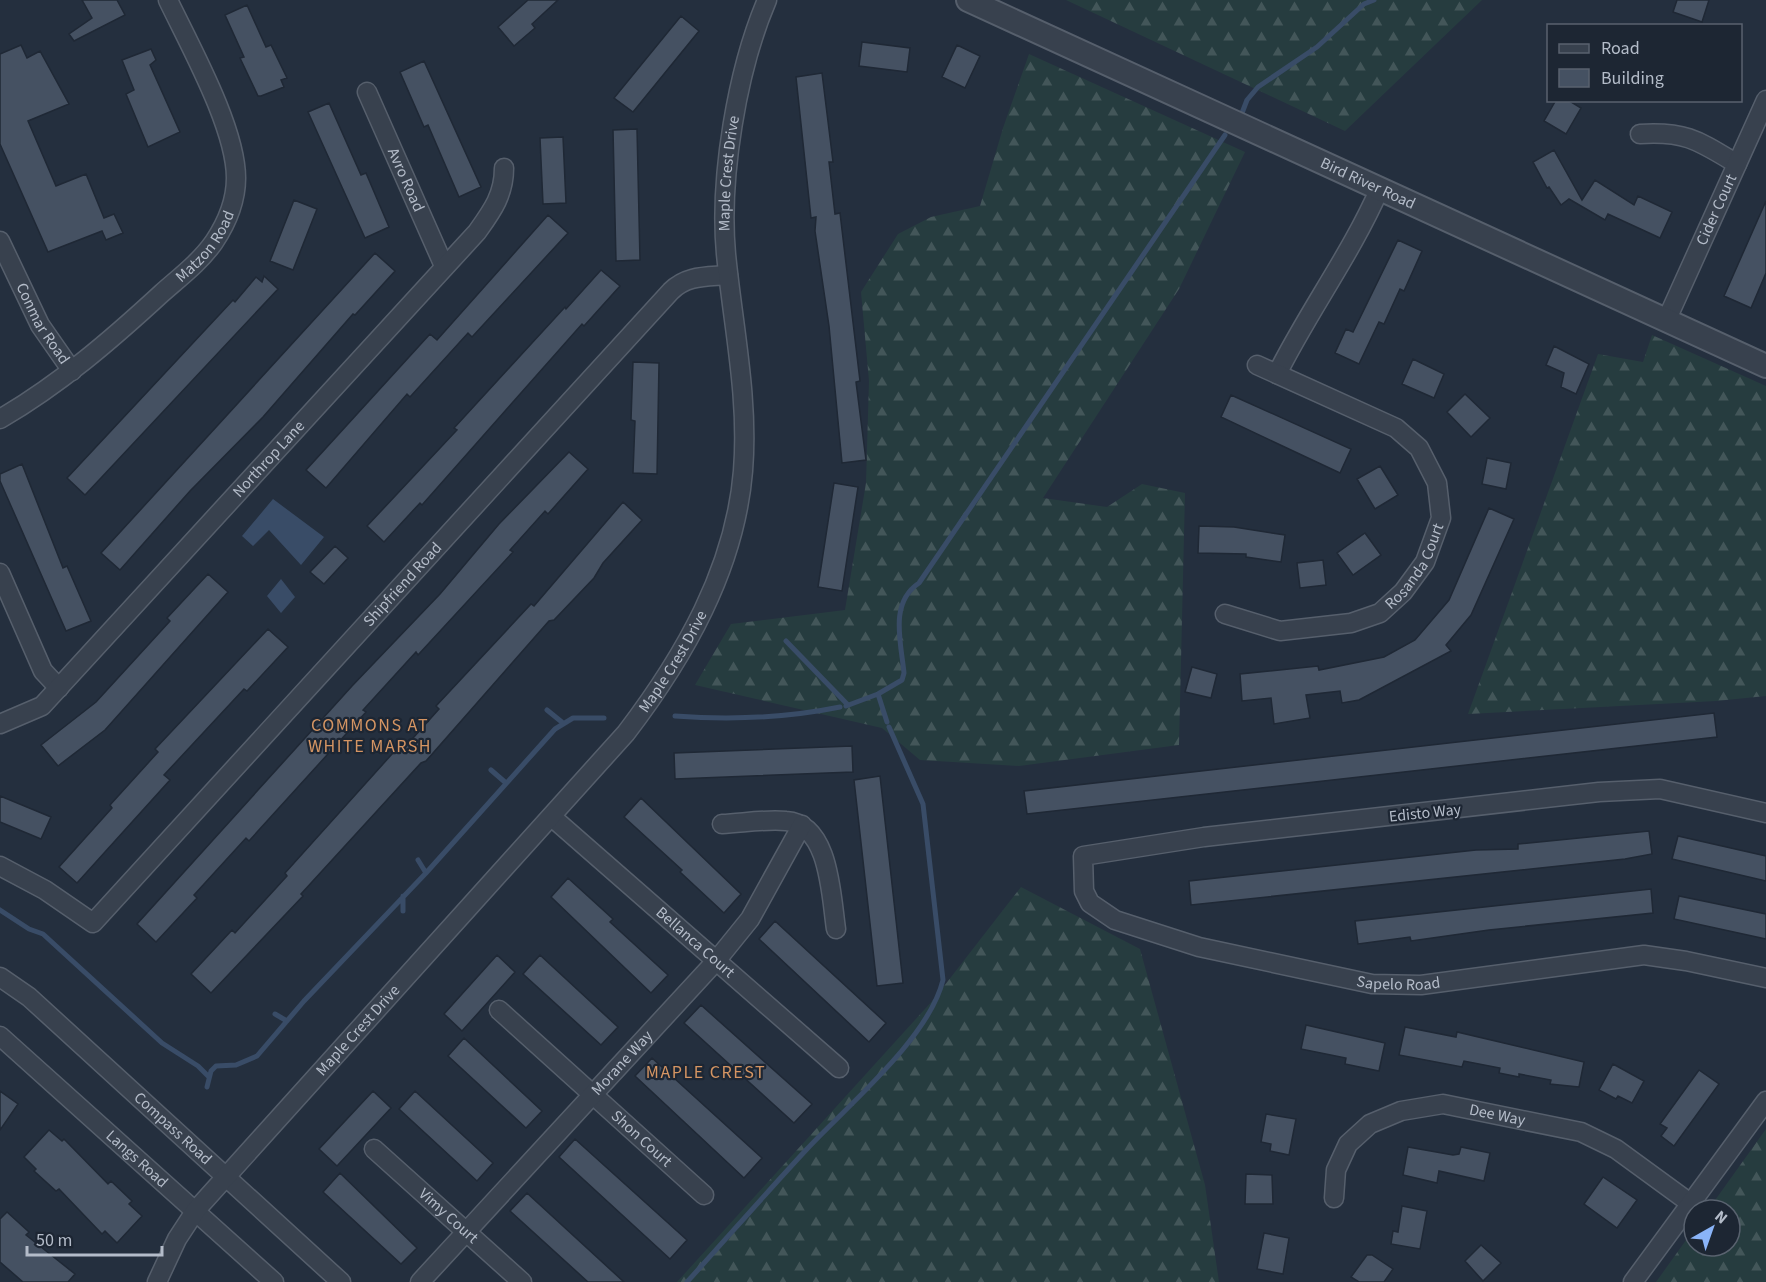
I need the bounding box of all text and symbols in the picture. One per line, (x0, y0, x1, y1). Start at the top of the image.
legend (1547, 24, 1742, 102)
text: Road (1601, 36, 1640, 61)
text: Building (1601, 66, 1664, 91)
street label: Maple Crest Drive (713, 114, 745, 232)
street label: Avro Road (382, 144, 430, 215)
street label: Bird River Road (1317, 152, 1419, 215)
street label: Cider Court (1691, 170, 1742, 249)
street label: Matzon Road (171, 207, 240, 288)
street label: Conmar Road (10, 279, 75, 369)
street label: Northrop Lane (228, 416, 310, 502)
street label: Rosanda Court (1380, 520, 1449, 614)
street label: Shipfriend Road (358, 537, 447, 632)
street label: Maple Crest Drive (634, 607, 712, 717)
district label: COMMONS AT WHITE MARSH (308, 713, 432, 759)
street label: Edisto Way (1388, 798, 1463, 828)
street label: Bellanca Court (651, 902, 740, 983)
street label: Sapelo Road (1355, 970, 1442, 996)
street label: Maple Crest Drive (311, 980, 405, 1081)
street label: Morane Way (586, 1025, 658, 1100)
district label: MAPLE CREST (646, 1060, 766, 1085)
street label: Compass Road (129, 1087, 217, 1170)
street label: Dee Way (1467, 1099, 1528, 1132)
street label: Shon Court (606, 1105, 677, 1172)
street label: Langs Road (101, 1125, 173, 1193)
street label: Vimy Court (414, 1183, 484, 1249)
north arrow (1682, 1198, 1742, 1258)
text: N (1710, 1205, 1732, 1229)
scale bar (27, 1219, 162, 1257)
text: 50 m (36, 1228, 72, 1253)

